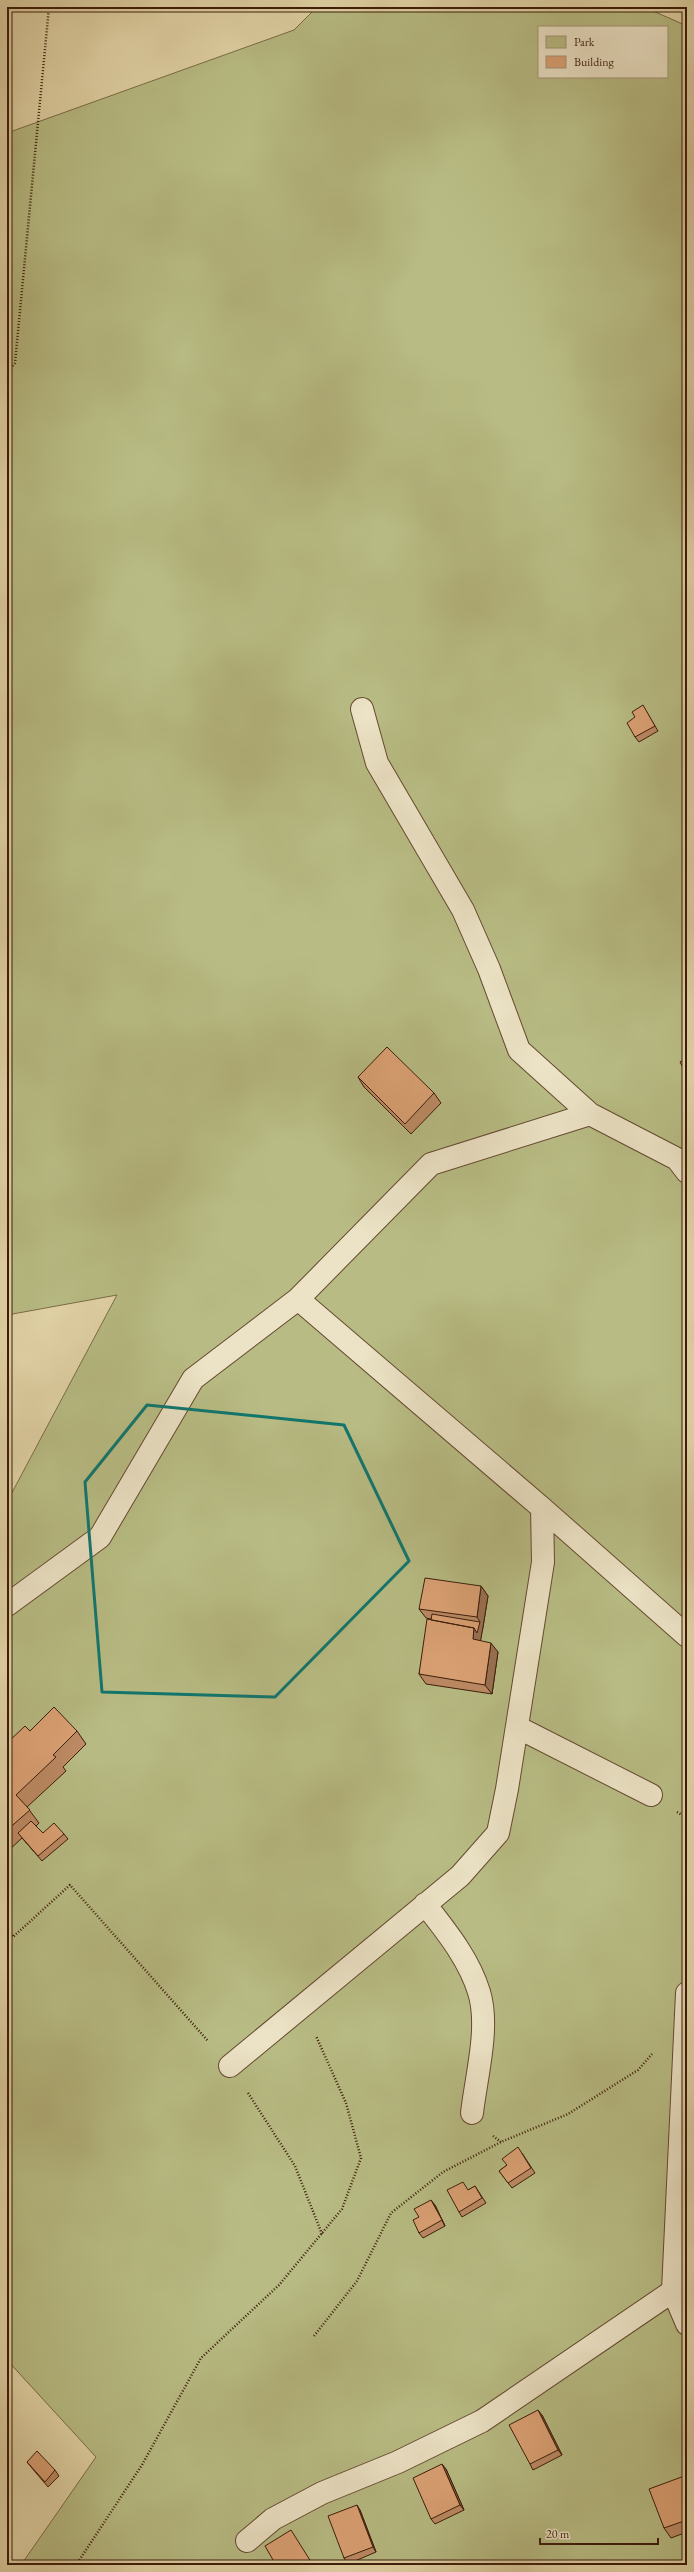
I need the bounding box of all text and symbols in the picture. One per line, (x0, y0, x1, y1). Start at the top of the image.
legend (538, 26, 668, 78)
text: Park (574, 34, 595, 50)
text: Building (574, 54, 615, 70)
scale bar (540, 2520, 658, 2546)
text: 20 m (546, 2526, 570, 2542)

